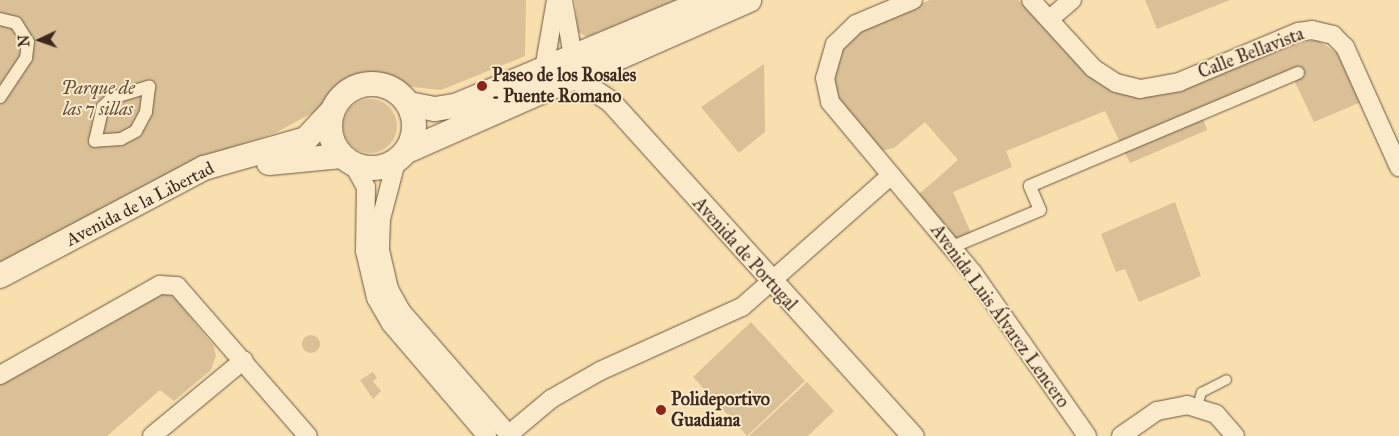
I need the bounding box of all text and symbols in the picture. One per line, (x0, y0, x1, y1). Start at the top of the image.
north arrow (15, 15, 65, 65)
street label: Calle Bellavista (1195, 23, 1307, 83)
text: N (16, 34, 33, 47)
place label: Paseo de los Rosales - Puente Romano (492, 65, 636, 108)
park label: Parque de las 7 sillas (61, 78, 135, 120)
marker: Paseo de los Rosales - Puente Romano (476, 80, 488, 92)
street label: Avenida de la Libertad (62, 157, 218, 251)
street label: Avenida de Portugal (688, 193, 802, 315)
street label: Avenida Luis Álvarez Lencero (926, 220, 1074, 412)
place label: Polideportivo Guadiana (671, 389, 770, 432)
marker: Polideportivo Guadiana (655, 404, 667, 416)

